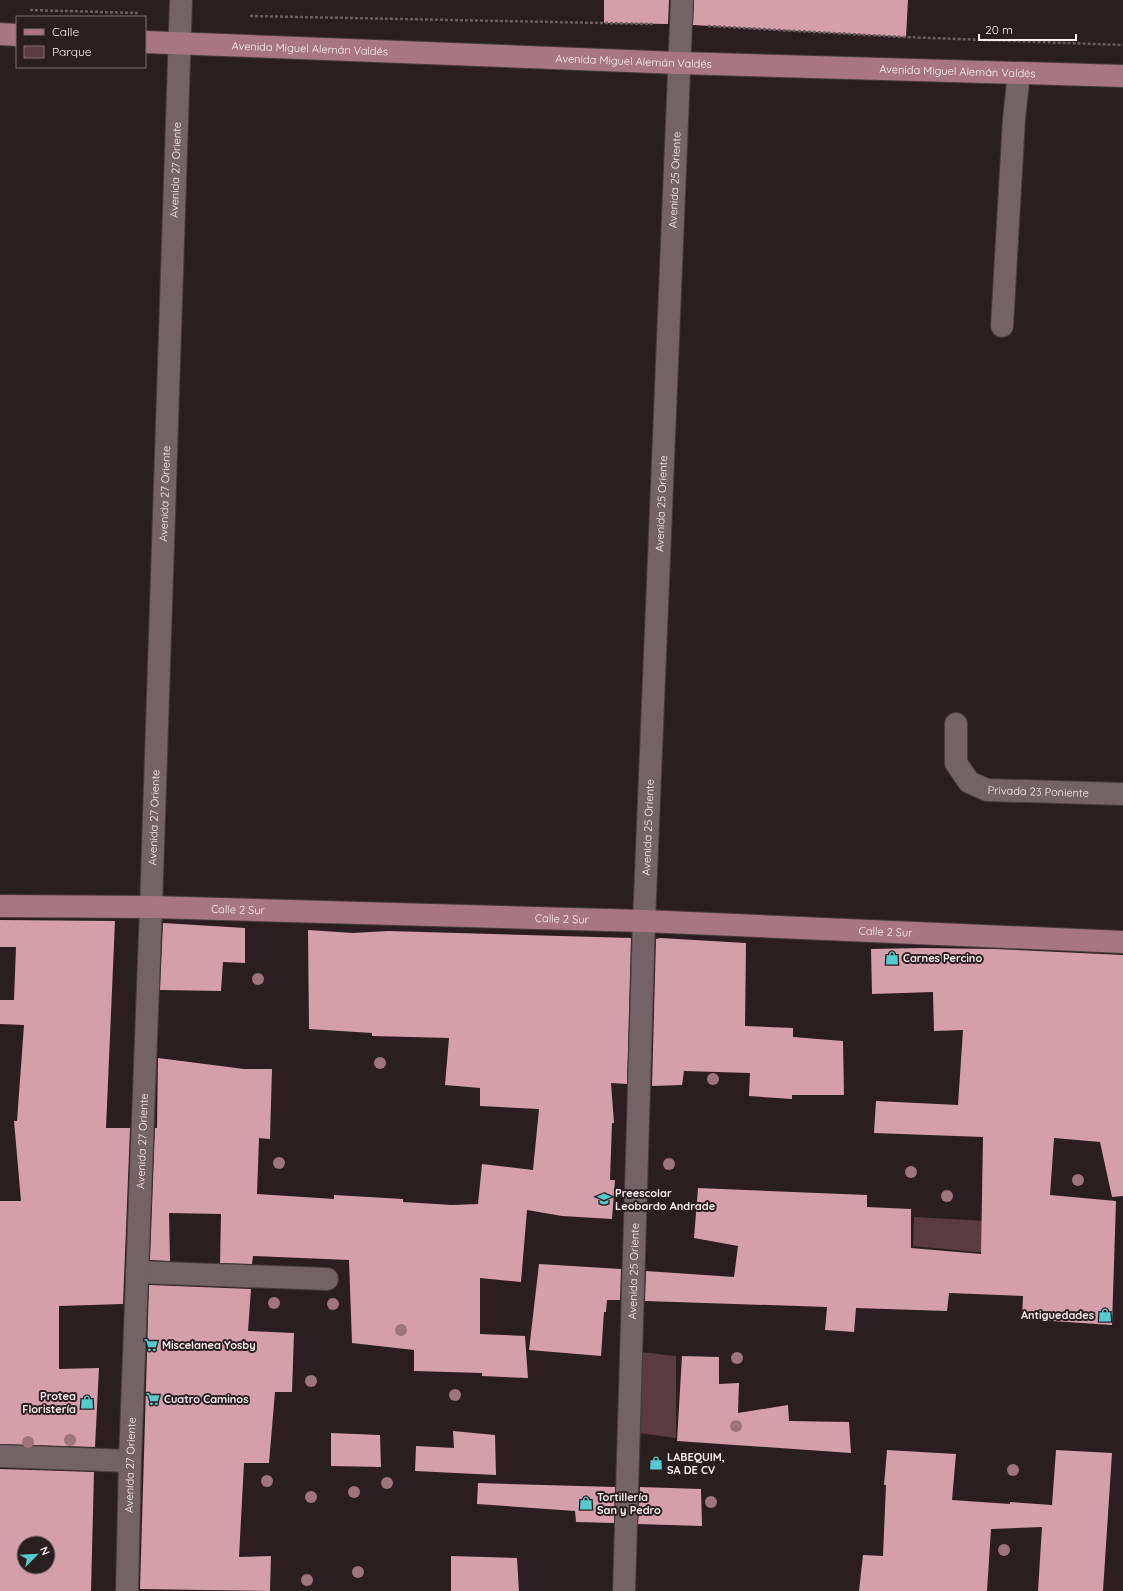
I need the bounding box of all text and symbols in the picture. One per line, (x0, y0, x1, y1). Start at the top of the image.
legend (16, 16, 146, 68)
scale bar (979, 16, 1076, 42)
text: 20 m (985, 22, 1013, 37)
text: Calle (52, 24, 80, 39)
street label: Avenida Miguel Alemán Valdés (231, 38, 388, 59)
text: Parque (52, 44, 92, 59)
street label: Avenida Miguel Alemán Valdés (555, 51, 712, 71)
street label: Avenida Miguel Alemán Valdés (879, 62, 1036, 80)
street label: Avenida 27 Oriente (167, 122, 184, 218)
street label: Avenida 25 Oriente (666, 131, 684, 228)
street label: Avenida 27 Oriente (156, 445, 173, 542)
street label: Avenida 25 Oriente (652, 455, 670, 552)
street label: Avenida 27 Oriente (145, 769, 163, 866)
street label: Avenida 25 Oriente (639, 779, 657, 876)
street label: Privada 23 Poniente (987, 783, 1089, 800)
street label: Calle 2 Sur (211, 902, 266, 917)
street label: Calle 2 Sur (535, 911, 590, 926)
street label: Calle 2 Sur (858, 923, 914, 940)
shop icon: Carnes Percino (884, 950, 900, 966)
place label: Carnes Percino (903, 951, 982, 965)
street label: Avenida 27 Oriente (133, 1093, 151, 1189)
place label: Preescolar Leobardo Andrade (615, 1186, 716, 1213)
school or university icon: Preescolar Leobardo Andrade (596, 1191, 612, 1207)
street label: Avenida 25 Oriente (625, 1223, 642, 1320)
shop icon: Antiguedades (1097, 1307, 1113, 1323)
place label: Antiguedades (1021, 1308, 1094, 1322)
supermarket icon: Miscelanea Yosby (143, 1337, 159, 1353)
place label: Miscelanea Yosby (162, 1338, 256, 1352)
place label: Protea Floristería (22, 1389, 76, 1416)
supermarket icon: Cuatro Caminos (145, 1391, 161, 1407)
place label: Cuatro Caminos (164, 1392, 249, 1406)
shop icon: Protea Floristería (79, 1394, 95, 1410)
street label: Avenida 27 Oriente (122, 1417, 139, 1513)
place label: LABEQUIM, SA DE CV (667, 1450, 725, 1477)
shop icon: LABEQUIM, SA DE CV (648, 1455, 664, 1471)
place label: Tortillería San y Pedro (597, 1490, 661, 1517)
shop icon: Tortillería San y Pedro (578, 1495, 594, 1511)
north arrow (16, 1535, 56, 1575)
text: N (37, 1544, 53, 1557)

